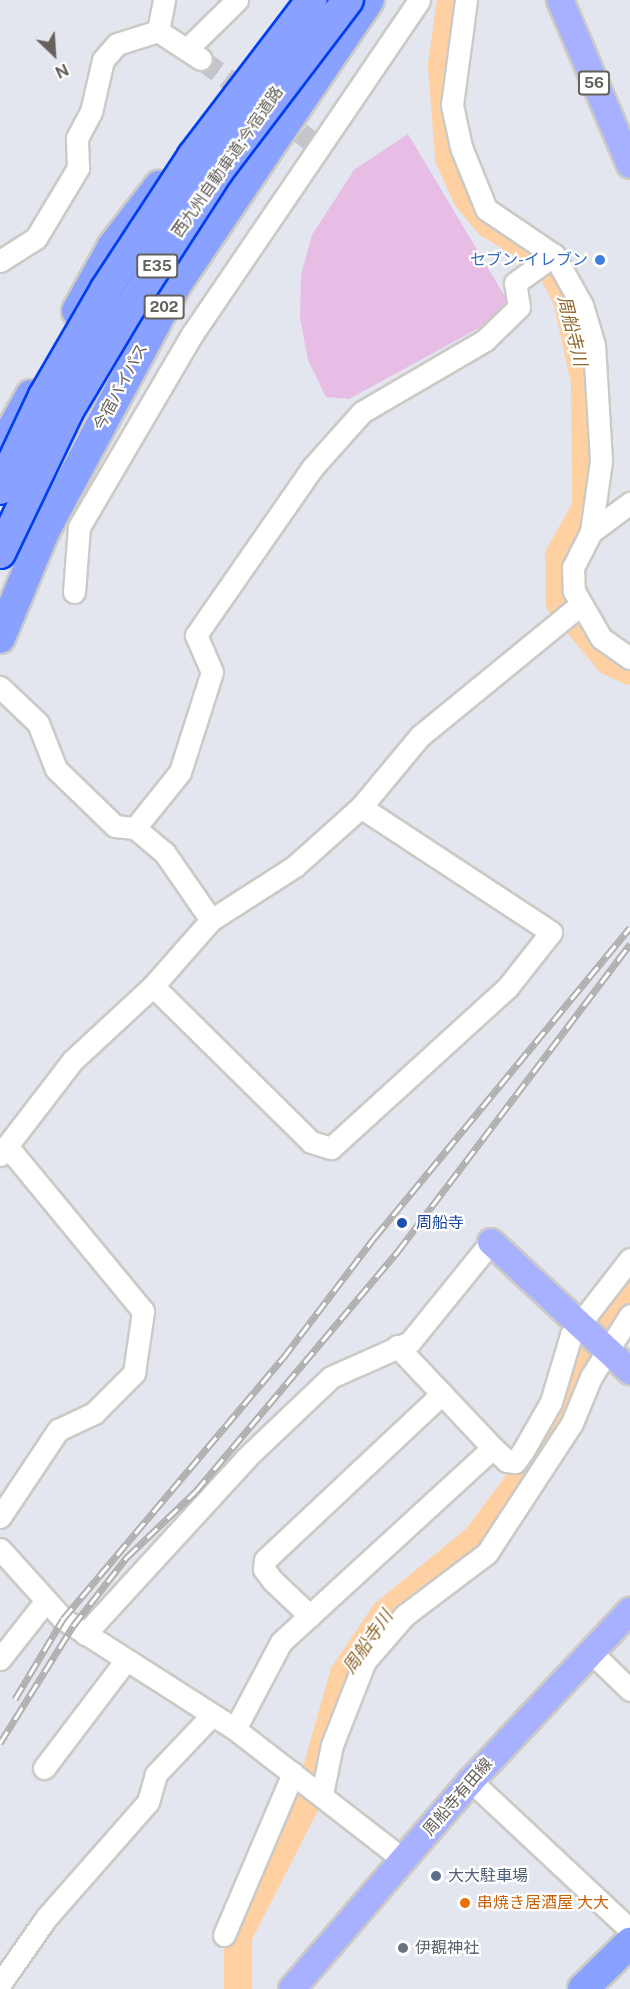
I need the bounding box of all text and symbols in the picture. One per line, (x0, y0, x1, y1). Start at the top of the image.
north arrow (24, 24, 84, 84)
text: N (52, 60, 72, 82)
road number: 56 (578, 71, 610, 95)
street label: 西九州自動車道;今宿道路 (169, 83, 287, 241)
place label: セブン-イレブン (470, 250, 588, 270)
marker: セブン-イレブン (593, 253, 607, 267)
road number: E35 (136, 254, 178, 278)
water label: 周船寺川 (553, 293, 591, 369)
road number: 202 (143, 295, 185, 319)
street label: 今宿バイパス (90, 340, 152, 434)
place label: 周船寺 (416, 1213, 464, 1233)
marker: 周船寺 (393, 1214, 411, 1232)
water label: 周船寺川 (339, 1606, 397, 1678)
street label: 周船寺有田線 (419, 1754, 497, 1840)
place label: 大大駐車場 (448, 1866, 528, 1886)
marker: 大大駐車場 (429, 1869, 443, 1883)
place label: 串焼き居酒屋 大大 (477, 1893, 609, 1913)
marker: 串焼き居酒屋 大大 (458, 1896, 472, 1910)
place label: 伊覩神社 (415, 1938, 479, 1958)
marker: 伊覩神社 (396, 1941, 410, 1955)

